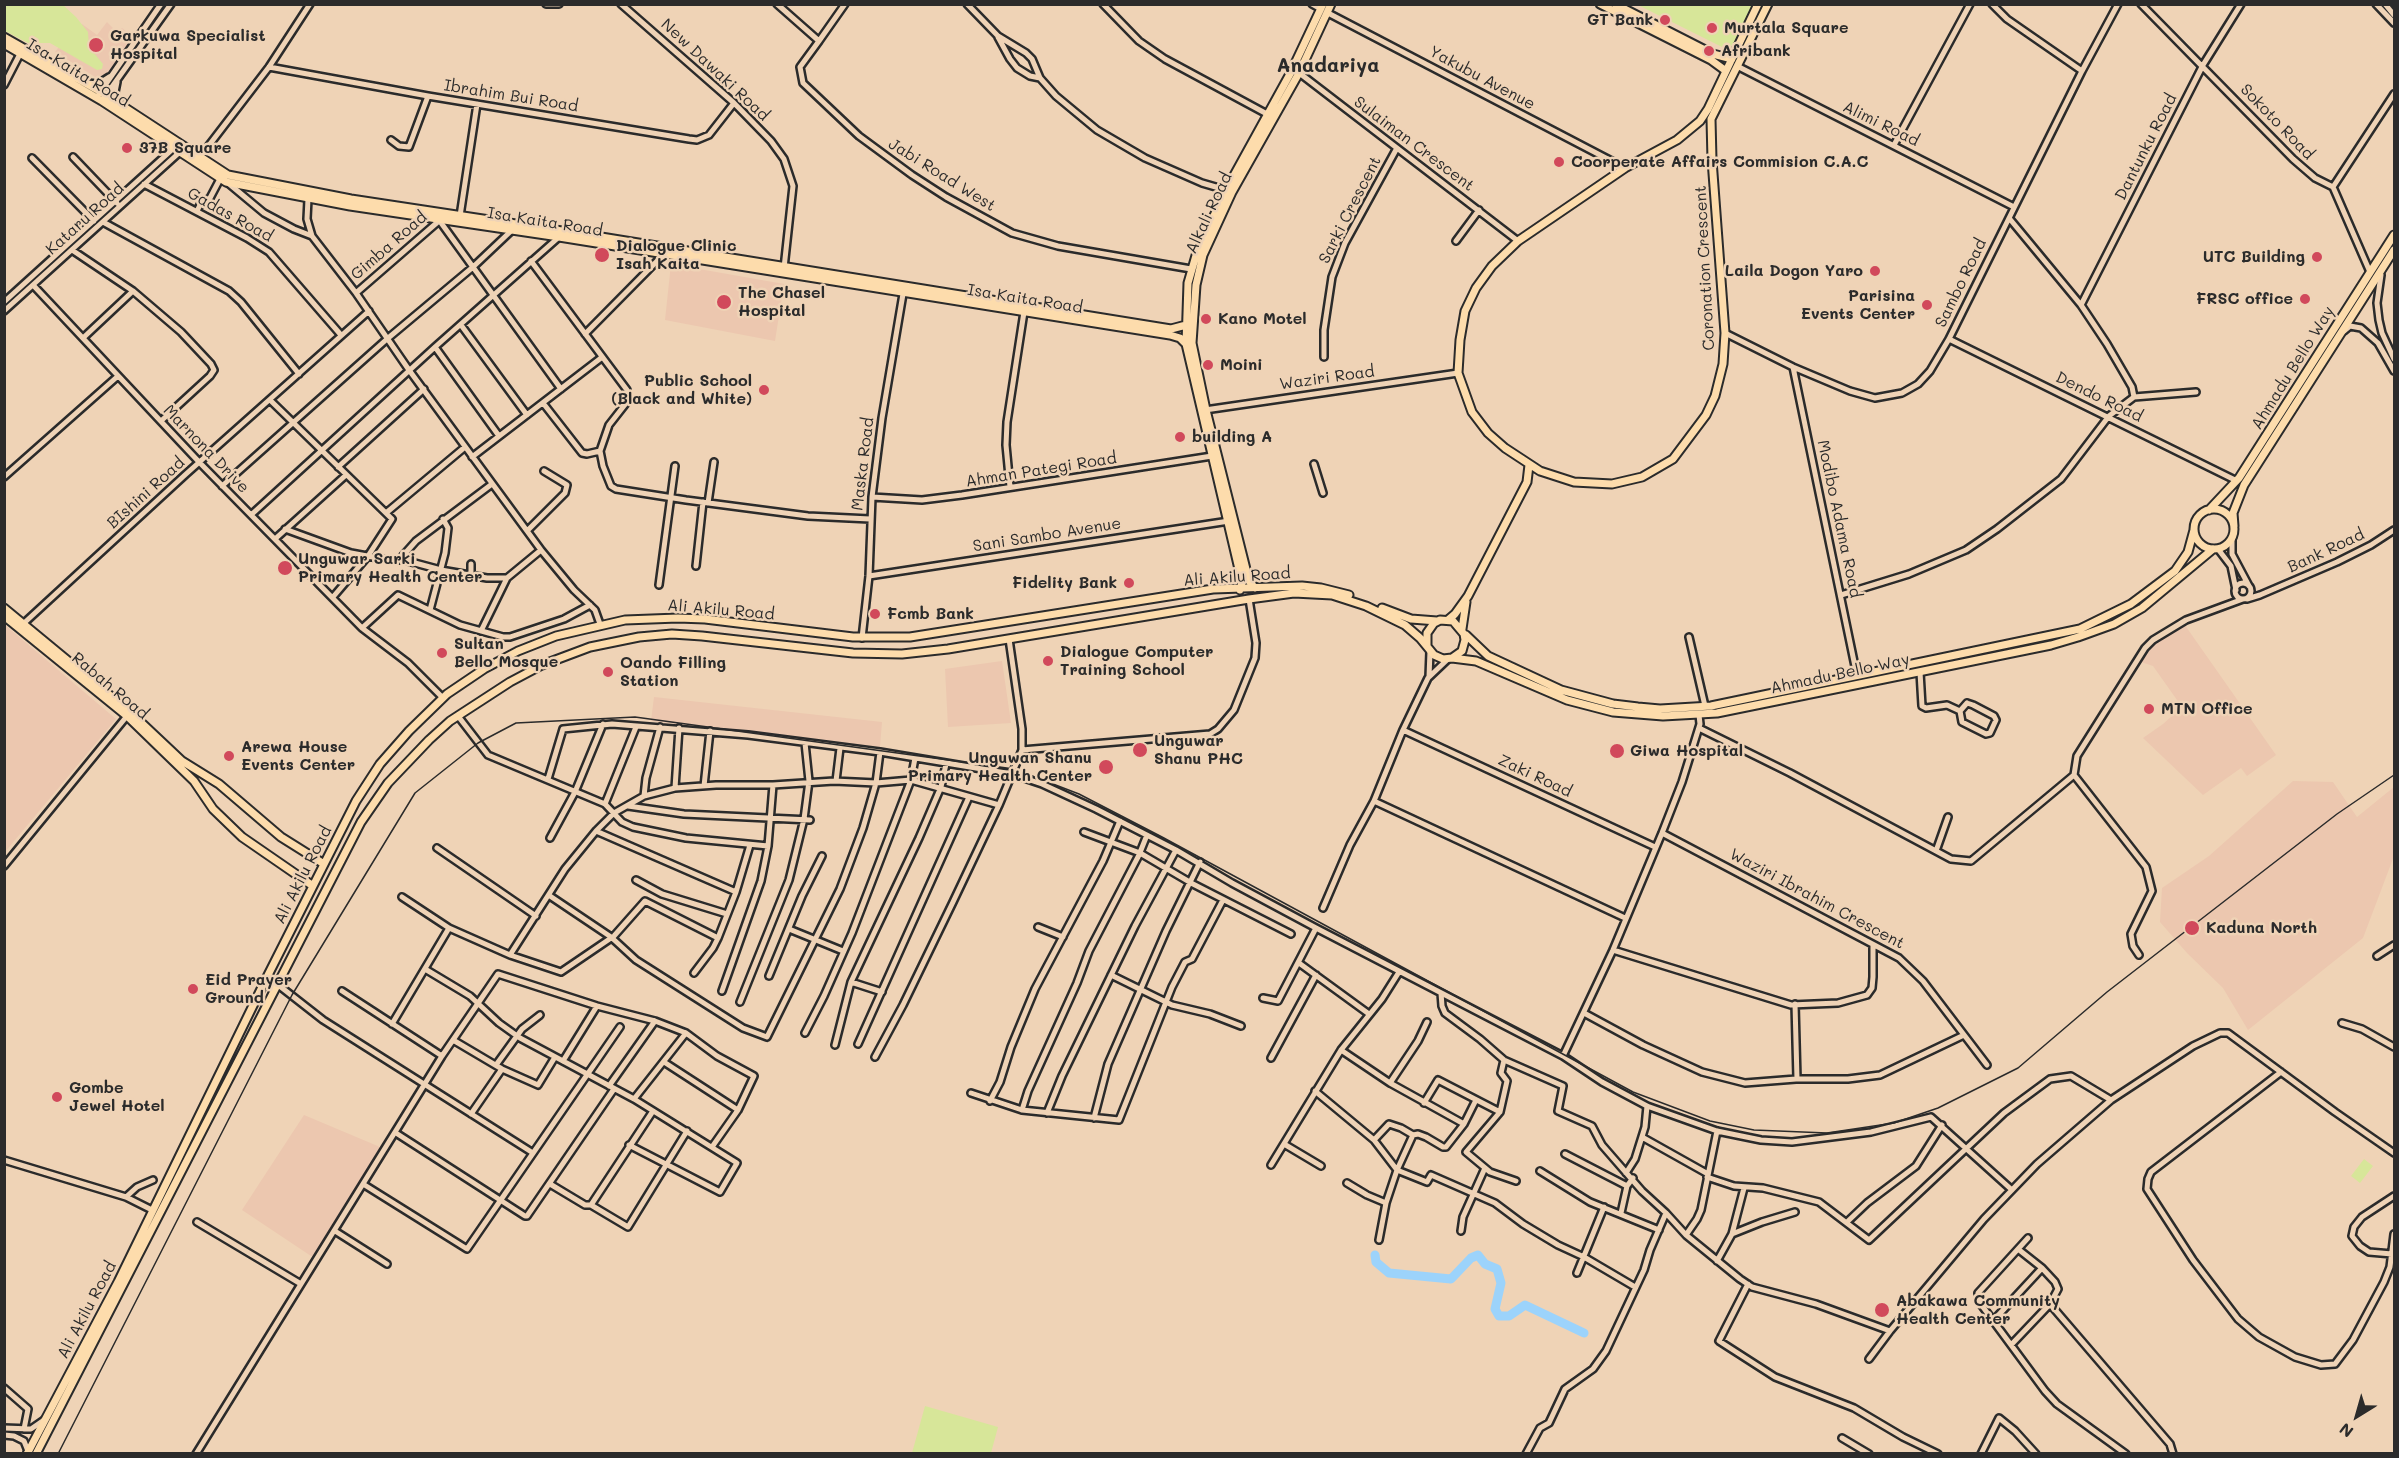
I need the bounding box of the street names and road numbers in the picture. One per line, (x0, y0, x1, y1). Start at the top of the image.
street label: New Dawaki Road (657, 15, 773, 125)
street label: Isa Kaita Road (23, 35, 133, 111)
street label: Yakubu Avenue (1426, 42, 1538, 114)
street label: Ibrahim Bui Road (443, 76, 579, 116)
street label: Sokoto Road (2236, 80, 2318, 164)
street label: Dantunku Road (2111, 91, 2181, 203)
street label: Sulaiman Crescent (1350, 92, 1478, 196)
street label: Alimi Road (1840, 97, 1922, 151)
street label: Jabi Road West (885, 134, 999, 216)
street label: Sarki Crescent (1315, 153, 1385, 267)
street label: Alkali Road (1182, 169, 1236, 257)
street label: Kataru Road (42, 179, 128, 259)
street label: Gadas Road (184, 184, 276, 246)
street label: Coronation Crescent (1691, 185, 1719, 351)
street label: Isa Kaita Road (486, 203, 604, 241)
street label: Gimba Road (347, 208, 431, 284)
street label: Sambo Road (1931, 235, 1991, 331)
street label: Isa Kaita Road (966, 280, 1084, 318)
street label: Ahmadu Bello Way (2247, 303, 2339, 433)
street label: Waziri Road (1278, 362, 1376, 394)
street label: Dendo Road (2052, 368, 2146, 426)
street label: Marnona Drive (159, 401, 253, 497)
street label: Maska Road (848, 416, 878, 512)
street label: Modibo Adama Road (1813, 438, 1865, 600)
street label: Ahman Pategi Road (964, 449, 1118, 491)
street label: BIshini Road (103, 453, 189, 533)
street label: Sani Sambo Avenue (972, 514, 1122, 556)
street label: Bank Road (2285, 525, 2367, 577)
street label: Ali Akilu Road (1183, 564, 1291, 590)
street label: Ali Akilu Road (667, 596, 775, 624)
street label: Rabah Road (68, 648, 152, 724)
street label: Ahmadu Bello Way (1769, 650, 1911, 698)
street label: Zaki Road (1495, 751, 1575, 801)
street label: Ali Akilu Road (270, 823, 336, 927)
street label: Waziri Ibrahim Crescent (1726, 845, 1908, 953)
street label: Ali Akilu Road (53, 1258, 121, 1362)

